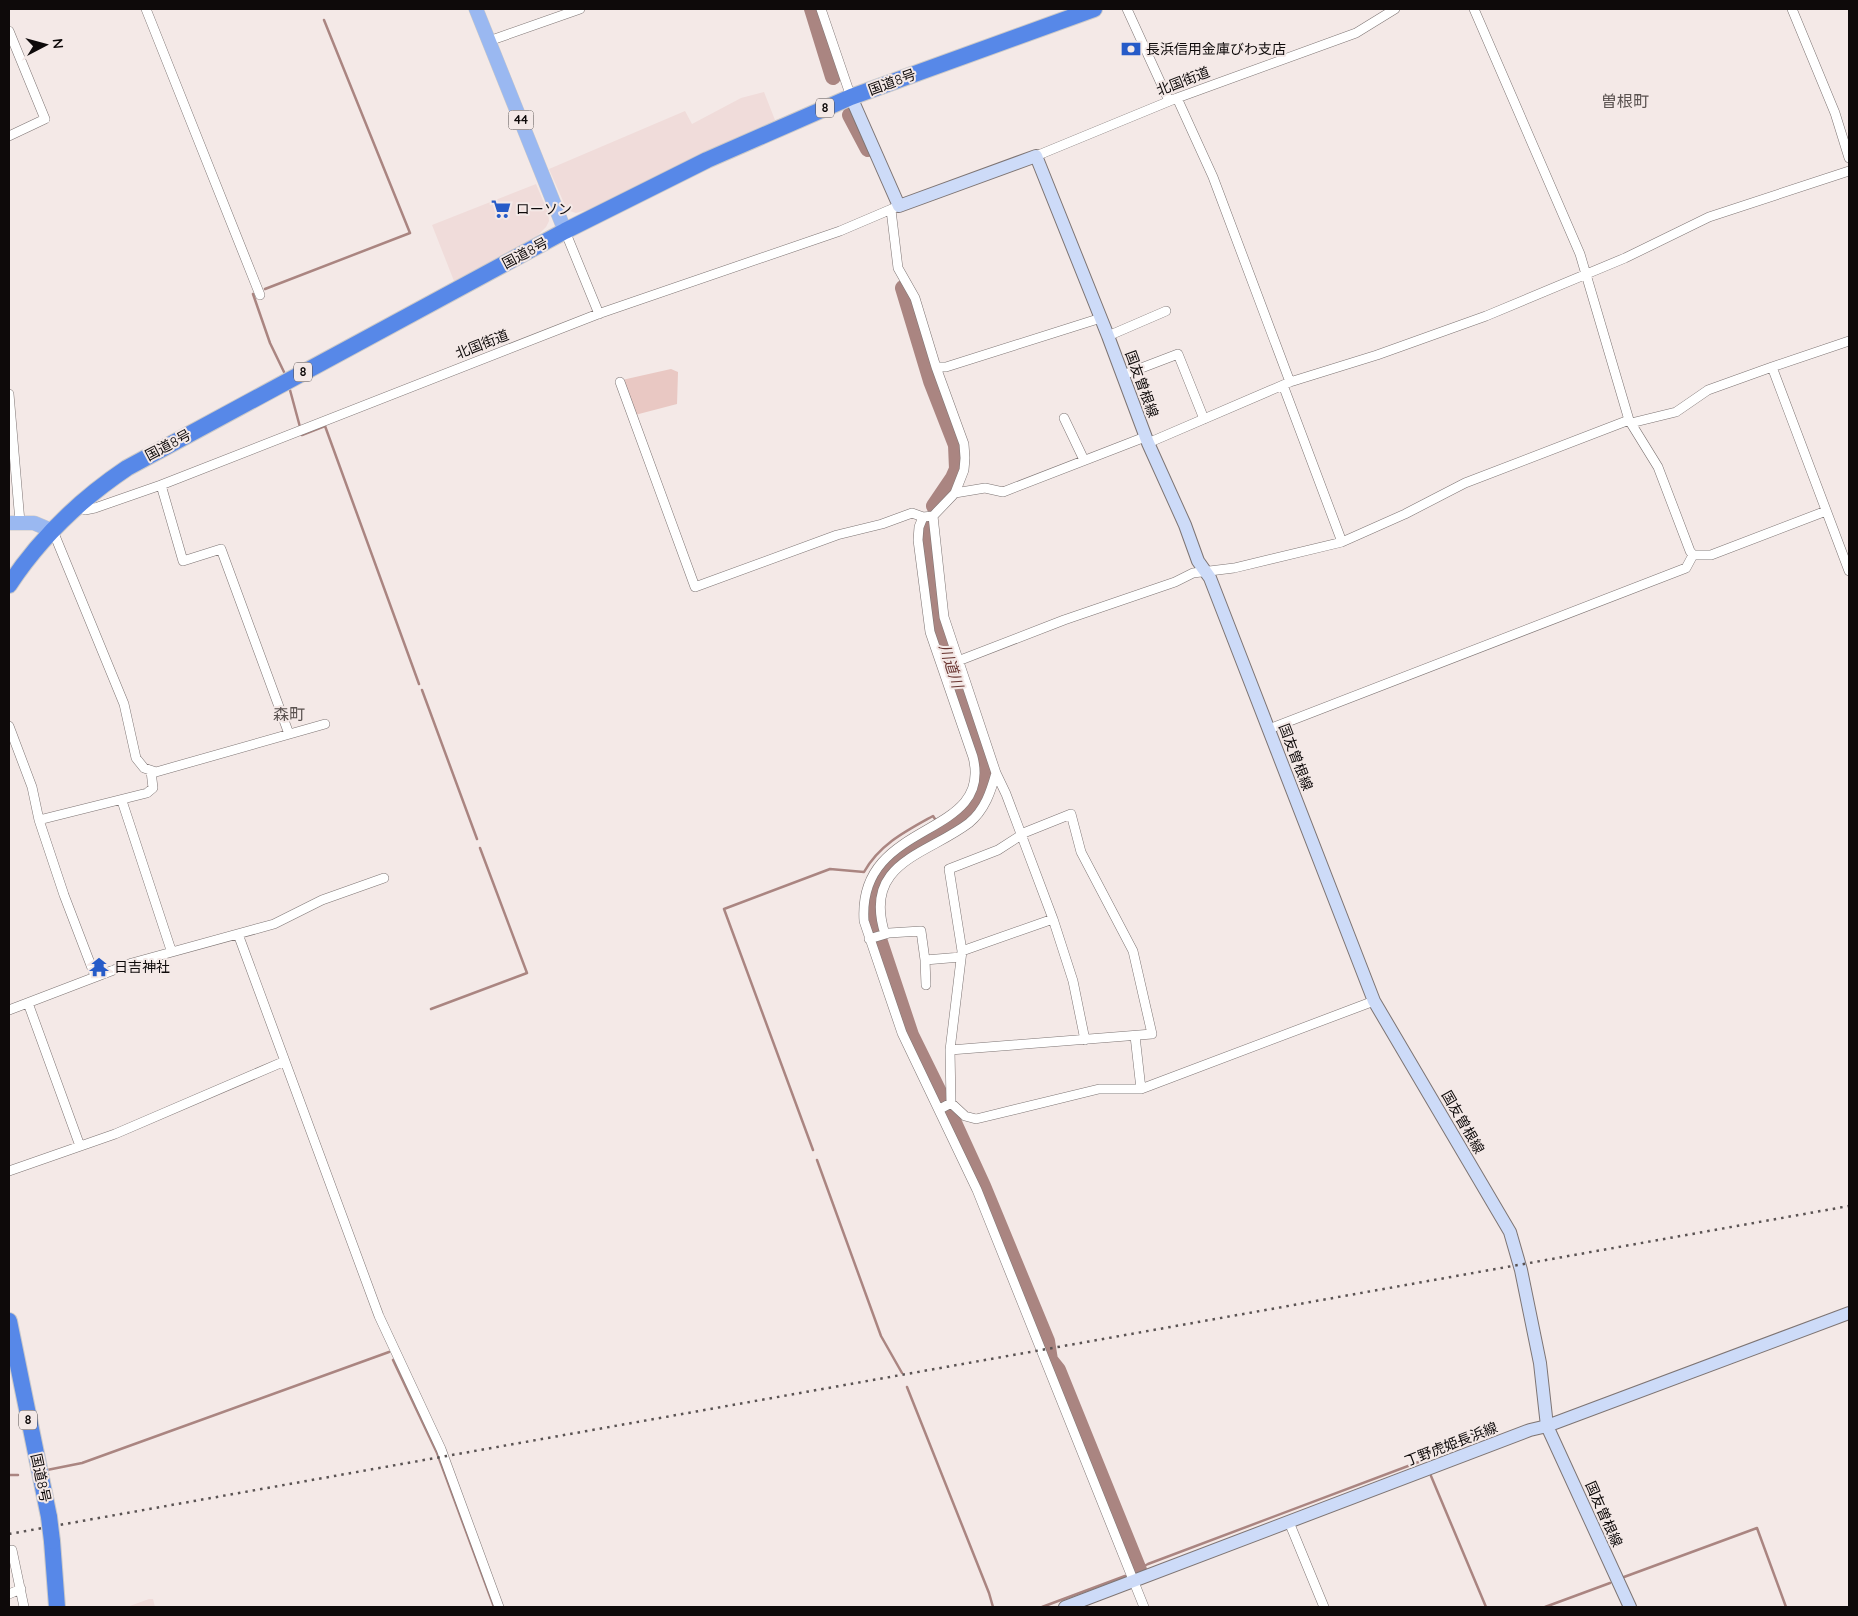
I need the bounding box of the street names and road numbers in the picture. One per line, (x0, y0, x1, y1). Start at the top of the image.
street label: 北国街道 (1154, 63, 1212, 99)
street label: 国道8号 (866, 65, 918, 99)
road number: 8 (816, 99, 834, 118)
road number: 44 (508, 110, 534, 130)
street label: 国道8号 (499, 233, 551, 273)
street label: 北国街道 (453, 326, 511, 362)
street label: 国友曽根線 (1122, 348, 1162, 420)
road number: 8 (294, 362, 312, 382)
street label: 国道8号 (142, 425, 194, 465)
street label: 国友曽根線 (1275, 721, 1317, 793)
street label: 国友曽根線 (1438, 1087, 1488, 1157)
road number: 8 (19, 1410, 37, 1430)
street label: 丁野虎姫長浜線 (1402, 1418, 1500, 1470)
street label: 国道8号 (27, 1452, 55, 1504)
street label: 国友曽根線 (1582, 1478, 1626, 1550)

